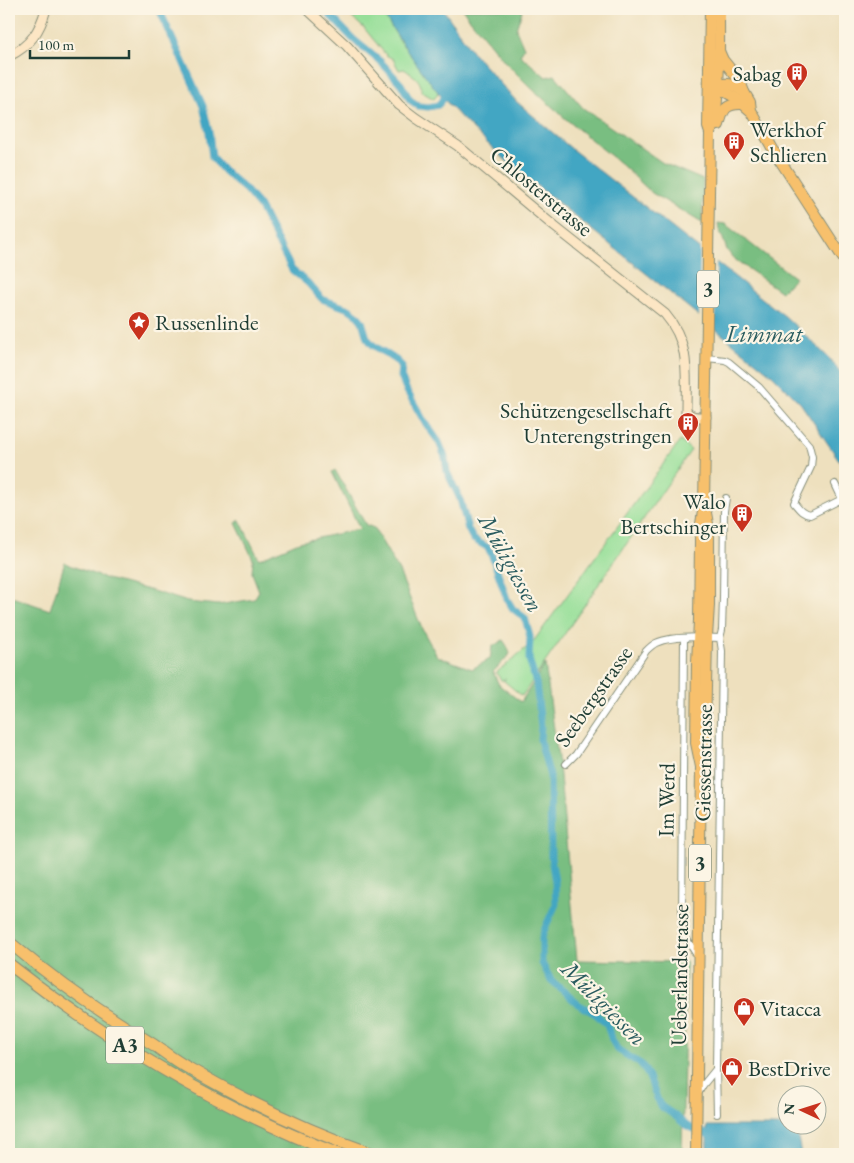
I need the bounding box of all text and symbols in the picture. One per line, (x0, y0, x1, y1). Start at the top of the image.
scale bar (30, 28, 129, 60)
text: 100 m (38, 35, 75, 54)
place label: Sabag (733, 59, 781, 88)
building icon: Sabag (785, 61, 809, 92)
place label: Werkhof Schlieren (750, 115, 828, 169)
building icon: Werkhof Schlieren (722, 130, 746, 161)
street label: Chlosterstrasse (484, 140, 600, 243)
road number: 3 (697, 270, 719, 308)
place label: Russenlinde (155, 308, 259, 337)
place icon: Russenlinde (127, 310, 151, 341)
water label: Limmat (725, 318, 803, 349)
place label: Schützengesellschaft Unterengstringen (500, 396, 672, 450)
building icon: Schützengesellschaft Unterengstringen (676, 411, 700, 442)
place label: Walo Bertschinger (620, 487, 727, 541)
building icon: Walo Bertschinger (730, 502, 754, 533)
water label: Müligiessen (471, 506, 551, 618)
street label: Seebergstrasse (548, 640, 639, 752)
street label: Giessenstrasse (688, 704, 719, 822)
street label: Im Werd (651, 762, 682, 837)
road number: 3 (689, 844, 711, 881)
street label: Ueberlandstrasse (664, 903, 695, 1046)
water label: Müligiessen (554, 952, 654, 1052)
place label: Vitacca (760, 994, 822, 1023)
shop icon: Vitacca (732, 996, 756, 1027)
road number: A3 (106, 1026, 144, 1064)
place label: BestDrive (748, 1054, 831, 1083)
shop icon: BestDrive (720, 1056, 744, 1087)
north arrow (776, 1086, 826, 1136)
text: N (780, 1102, 798, 1115)

